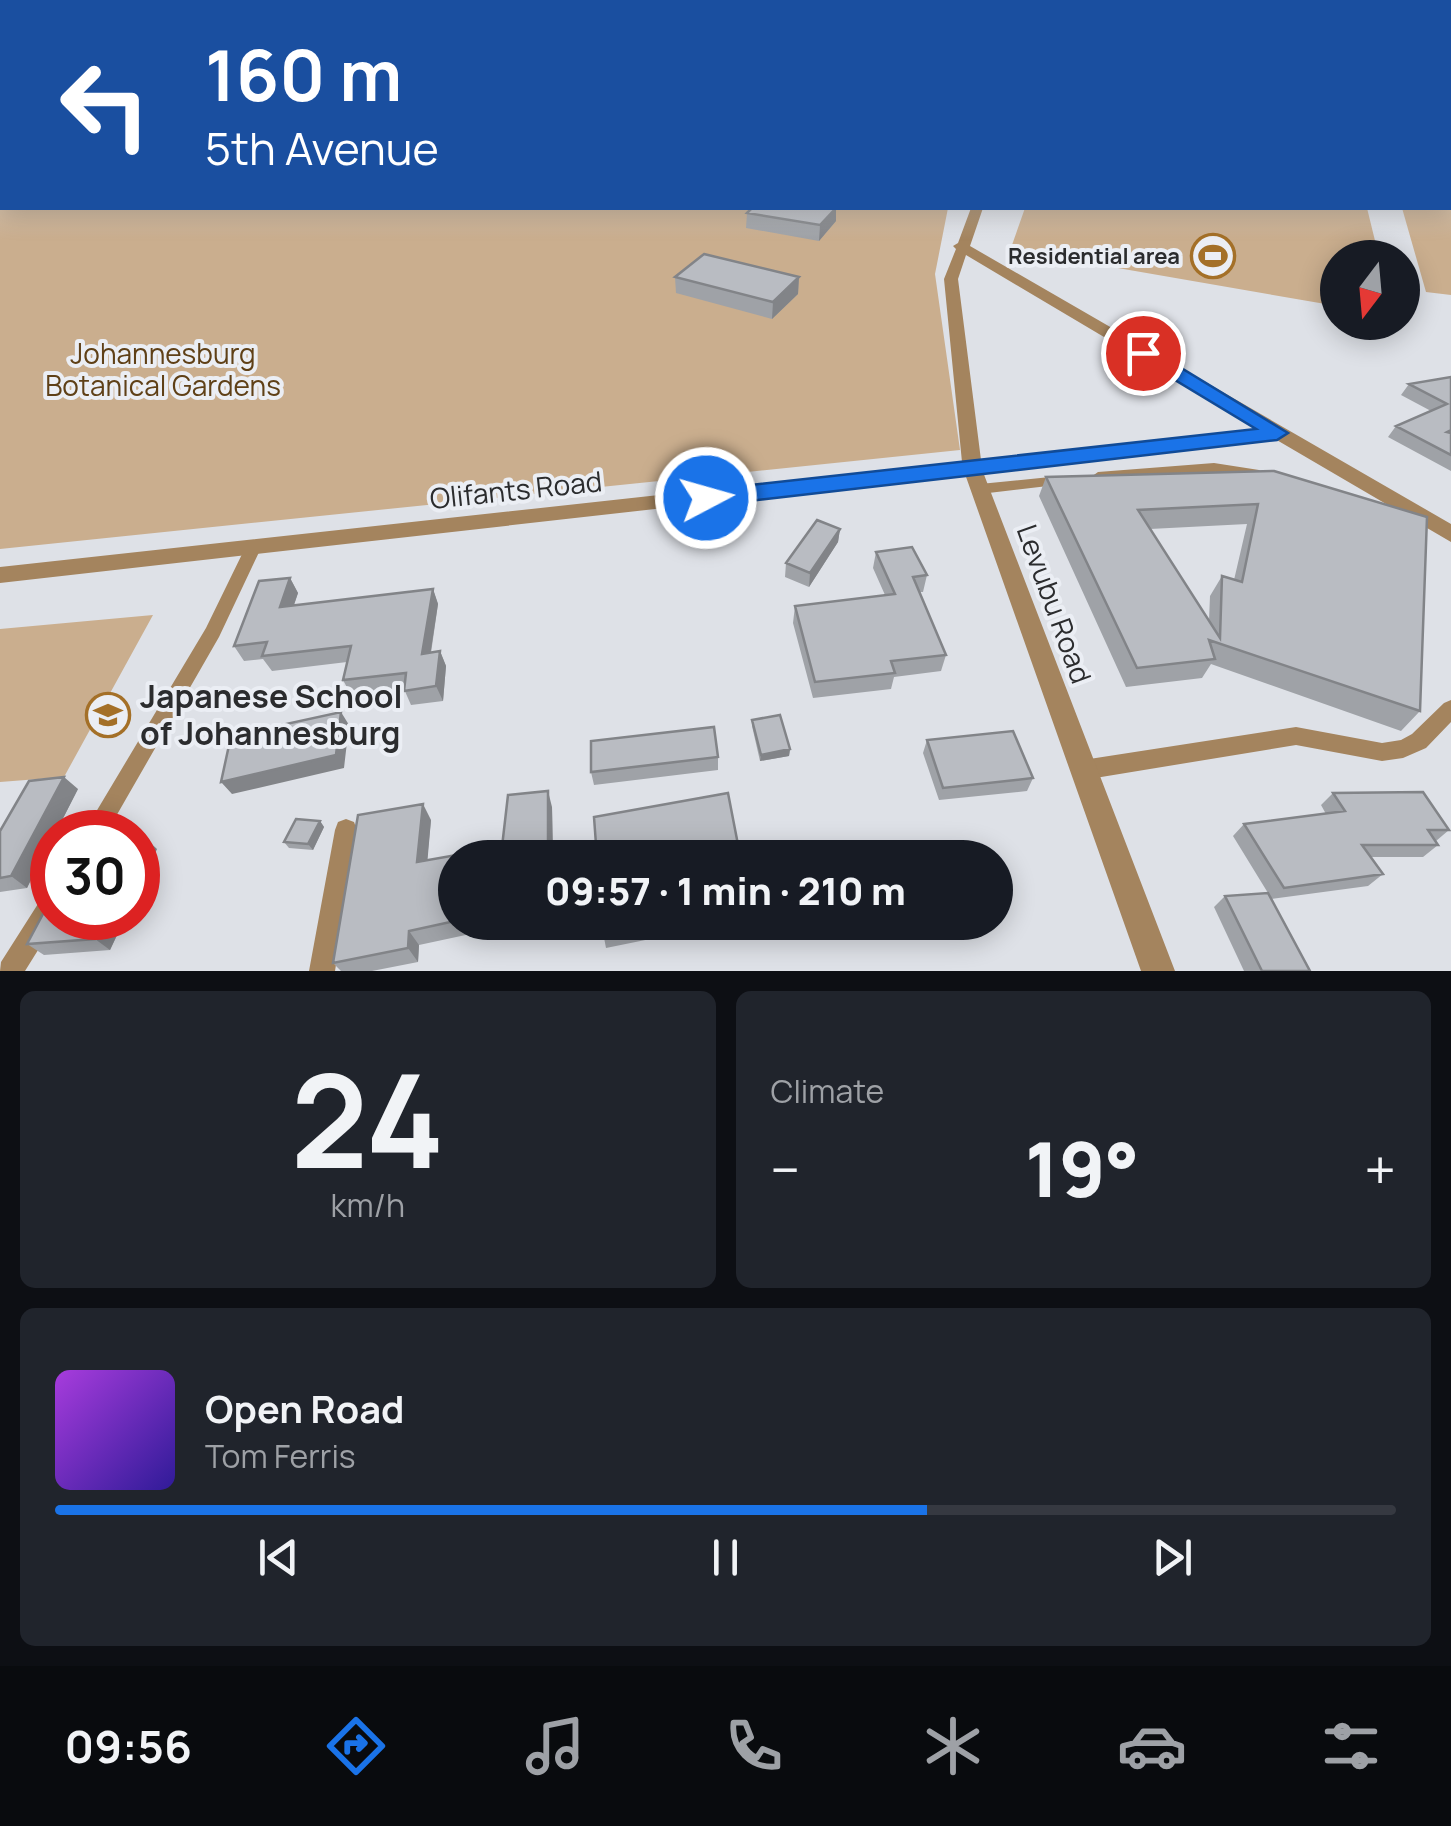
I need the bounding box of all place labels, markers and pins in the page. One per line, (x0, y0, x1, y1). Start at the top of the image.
sports icon: Residential area (1190, 233, 1236, 279)
place label: Residential area (1008, 241, 1180, 271)
pin (1101, 311, 1186, 396)
place label: Japanese School of Johannesburg (140, 674, 403, 755)
school or university icon: Japanese School of Johannesburg (85, 692, 131, 738)

